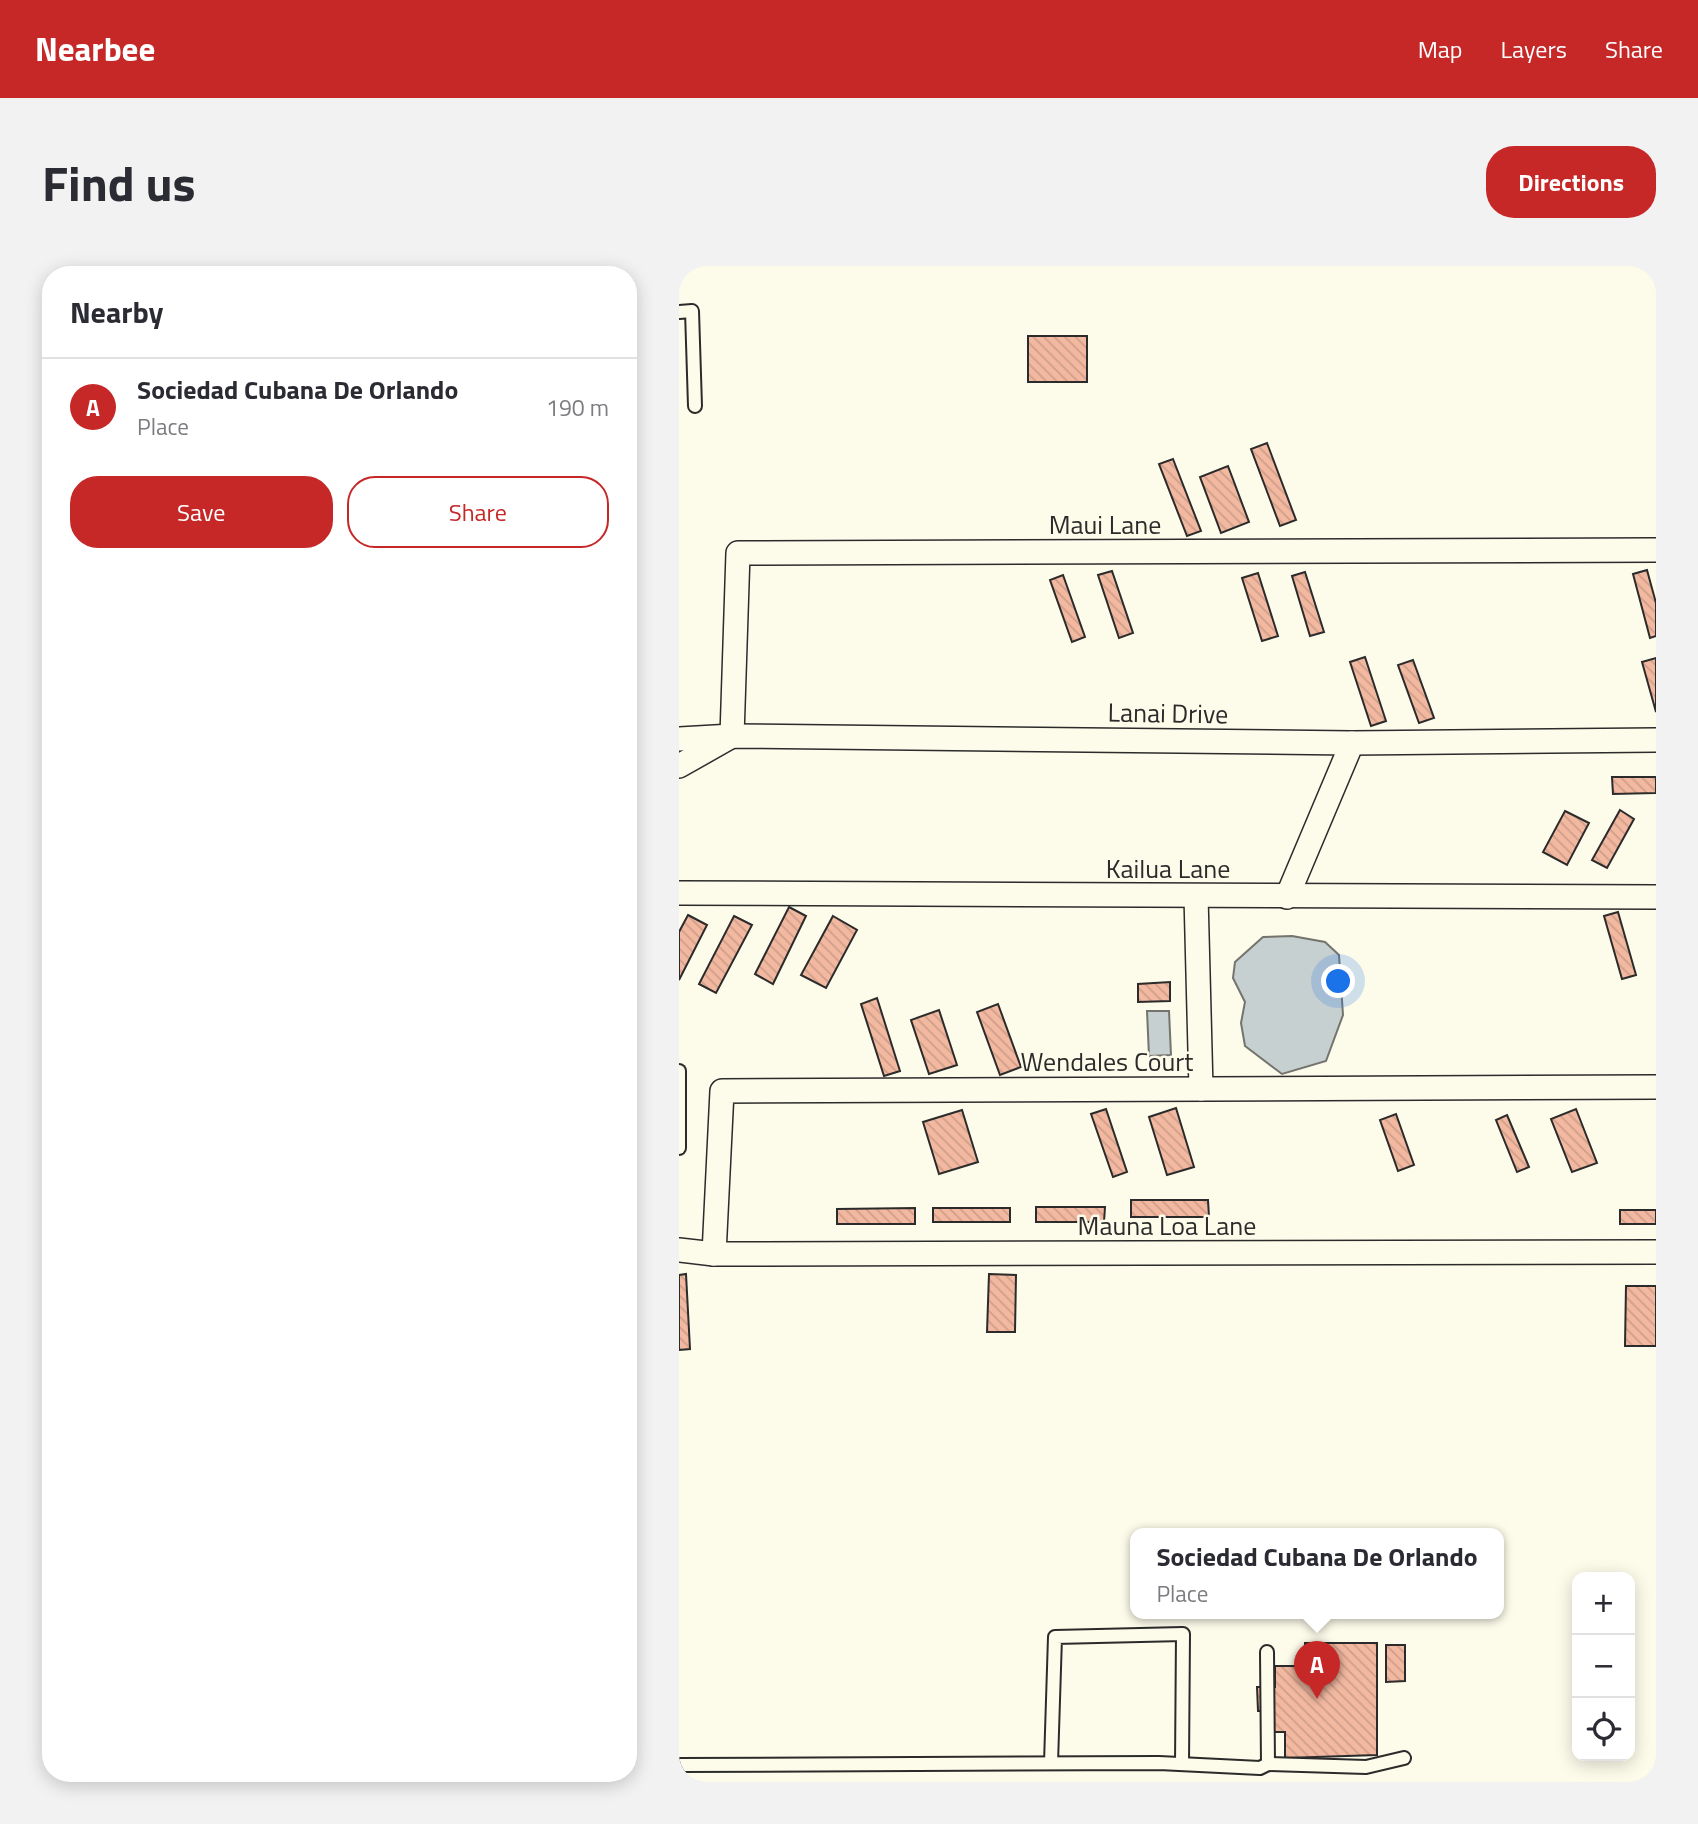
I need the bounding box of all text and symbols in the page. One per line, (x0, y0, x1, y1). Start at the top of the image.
text: Nearbee (35, 24, 155, 74)
text: Map (1418, 31, 1463, 67)
text: Layers (1501, 31, 1567, 67)
text: Share (1605, 31, 1663, 67)
text: Find us (42, 145, 196, 220)
button: Directions (1486, 146, 1656, 218)
text: Nearby (70, 289, 163, 335)
text: Sociedad Cubana De Orlando (137, 370, 458, 409)
text: A (86, 390, 100, 425)
text: 190 m (546, 390, 609, 425)
text: Place (137, 409, 189, 444)
button: Save (70, 476, 333, 548)
button: Share (347, 476, 609, 548)
street label: Maui Lane (1049, 505, 1161, 544)
street label: Lanai Drive (1107, 692, 1229, 734)
street label: Kailua Lane (1106, 849, 1230, 888)
your location (1321, 964, 1355, 998)
street label: Wendales Court (1021, 1042, 1193, 1081)
street label: Mauna Loa Lane (1078, 1206, 1256, 1245)
popup (1130, 1528, 1504, 1619)
text: Sociedad Cubana De Orlando (1156, 1537, 1478, 1576)
map controls (1572, 1572, 1635, 1761)
button: + (1572, 1572, 1635, 1635)
text: Place (1156, 1576, 1208, 1611)
button: − (1572, 1635, 1635, 1698)
pin: A (1294, 1641, 1340, 1699)
button: locate (1572, 1698, 1635, 1761)

